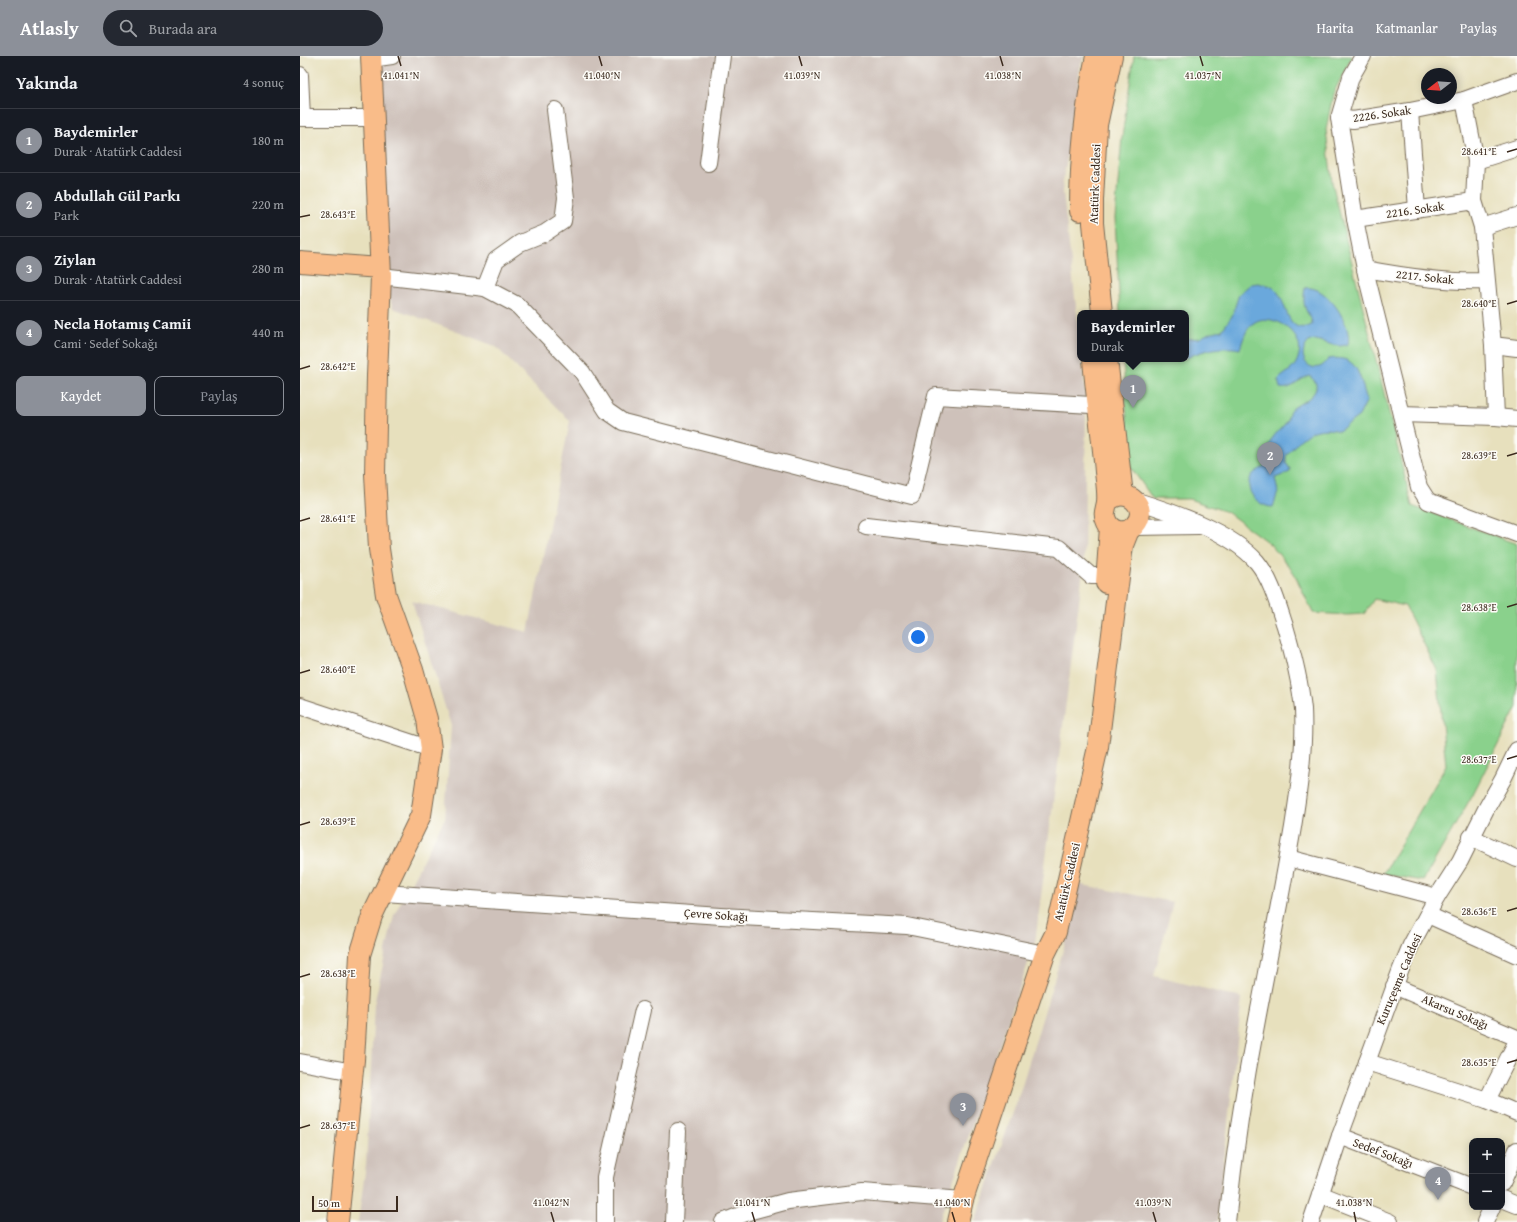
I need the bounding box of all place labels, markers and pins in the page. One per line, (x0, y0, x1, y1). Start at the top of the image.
pin: 1 (1120, 375, 1146, 408)
pin: 2 (1257, 442, 1283, 475)
pin: 3 (950, 1093, 976, 1126)
pin: 4 (1425, 1167, 1451, 1200)

